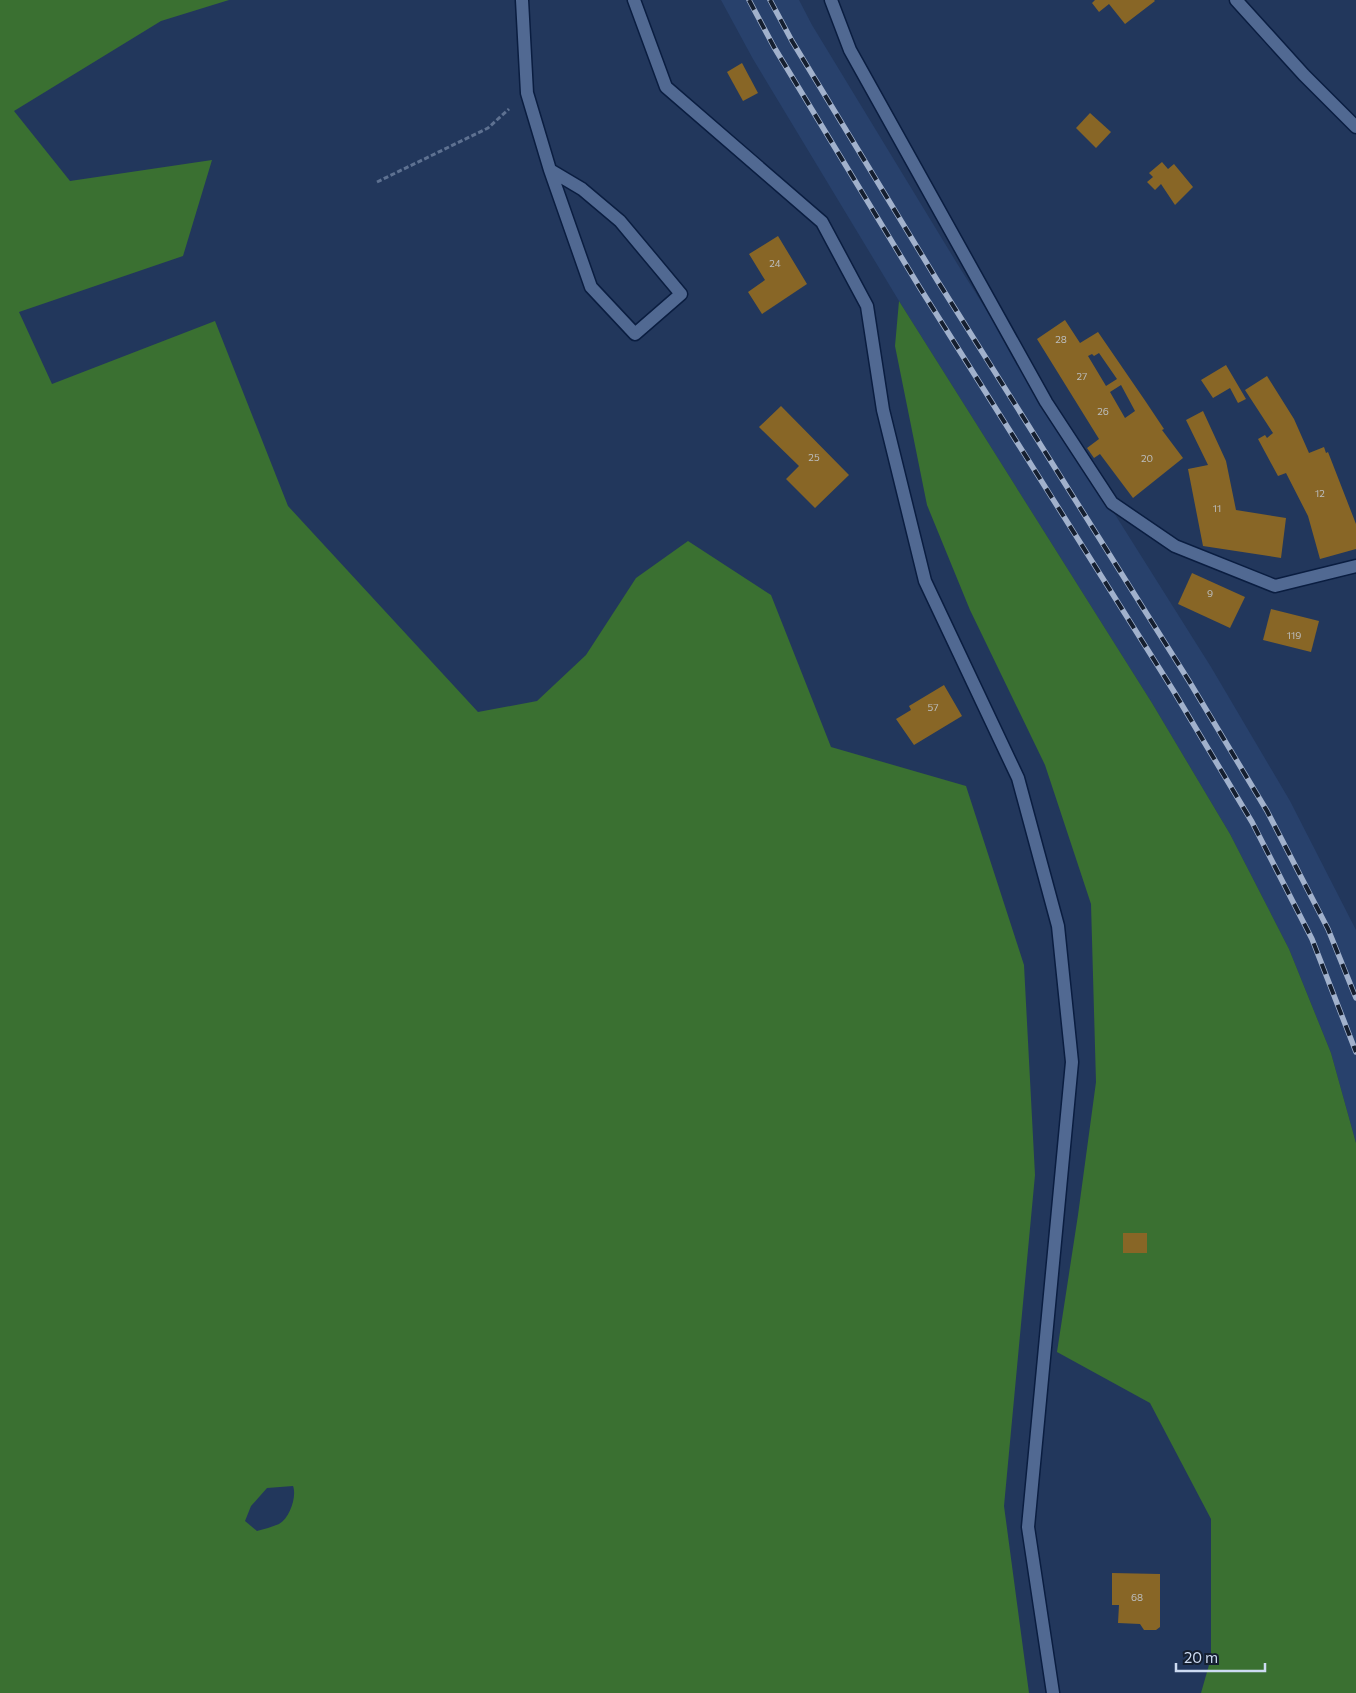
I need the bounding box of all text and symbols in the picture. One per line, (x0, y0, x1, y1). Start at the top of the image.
house number: 24 (769, 257, 781, 269)
house number: 28 (1055, 333, 1067, 345)
house number: 27 (1077, 370, 1087, 382)
house number: 26 (1097, 405, 1109, 417)
house number: 25 (808, 451, 820, 463)
house number: 20 (1141, 452, 1153, 464)
house number: 12 (1315, 487, 1325, 499)
house number: 11 (1213, 502, 1221, 514)
house number: 9 (1207, 587, 1213, 599)
house number: 119 (1287, 629, 1301, 641)
house number: 57 (927, 701, 939, 713)
house number: 68 (1131, 1591, 1143, 1603)
scale bar (1176, 1640, 1265, 1672)
text: 20 m (1184, 1648, 1218, 1666)

